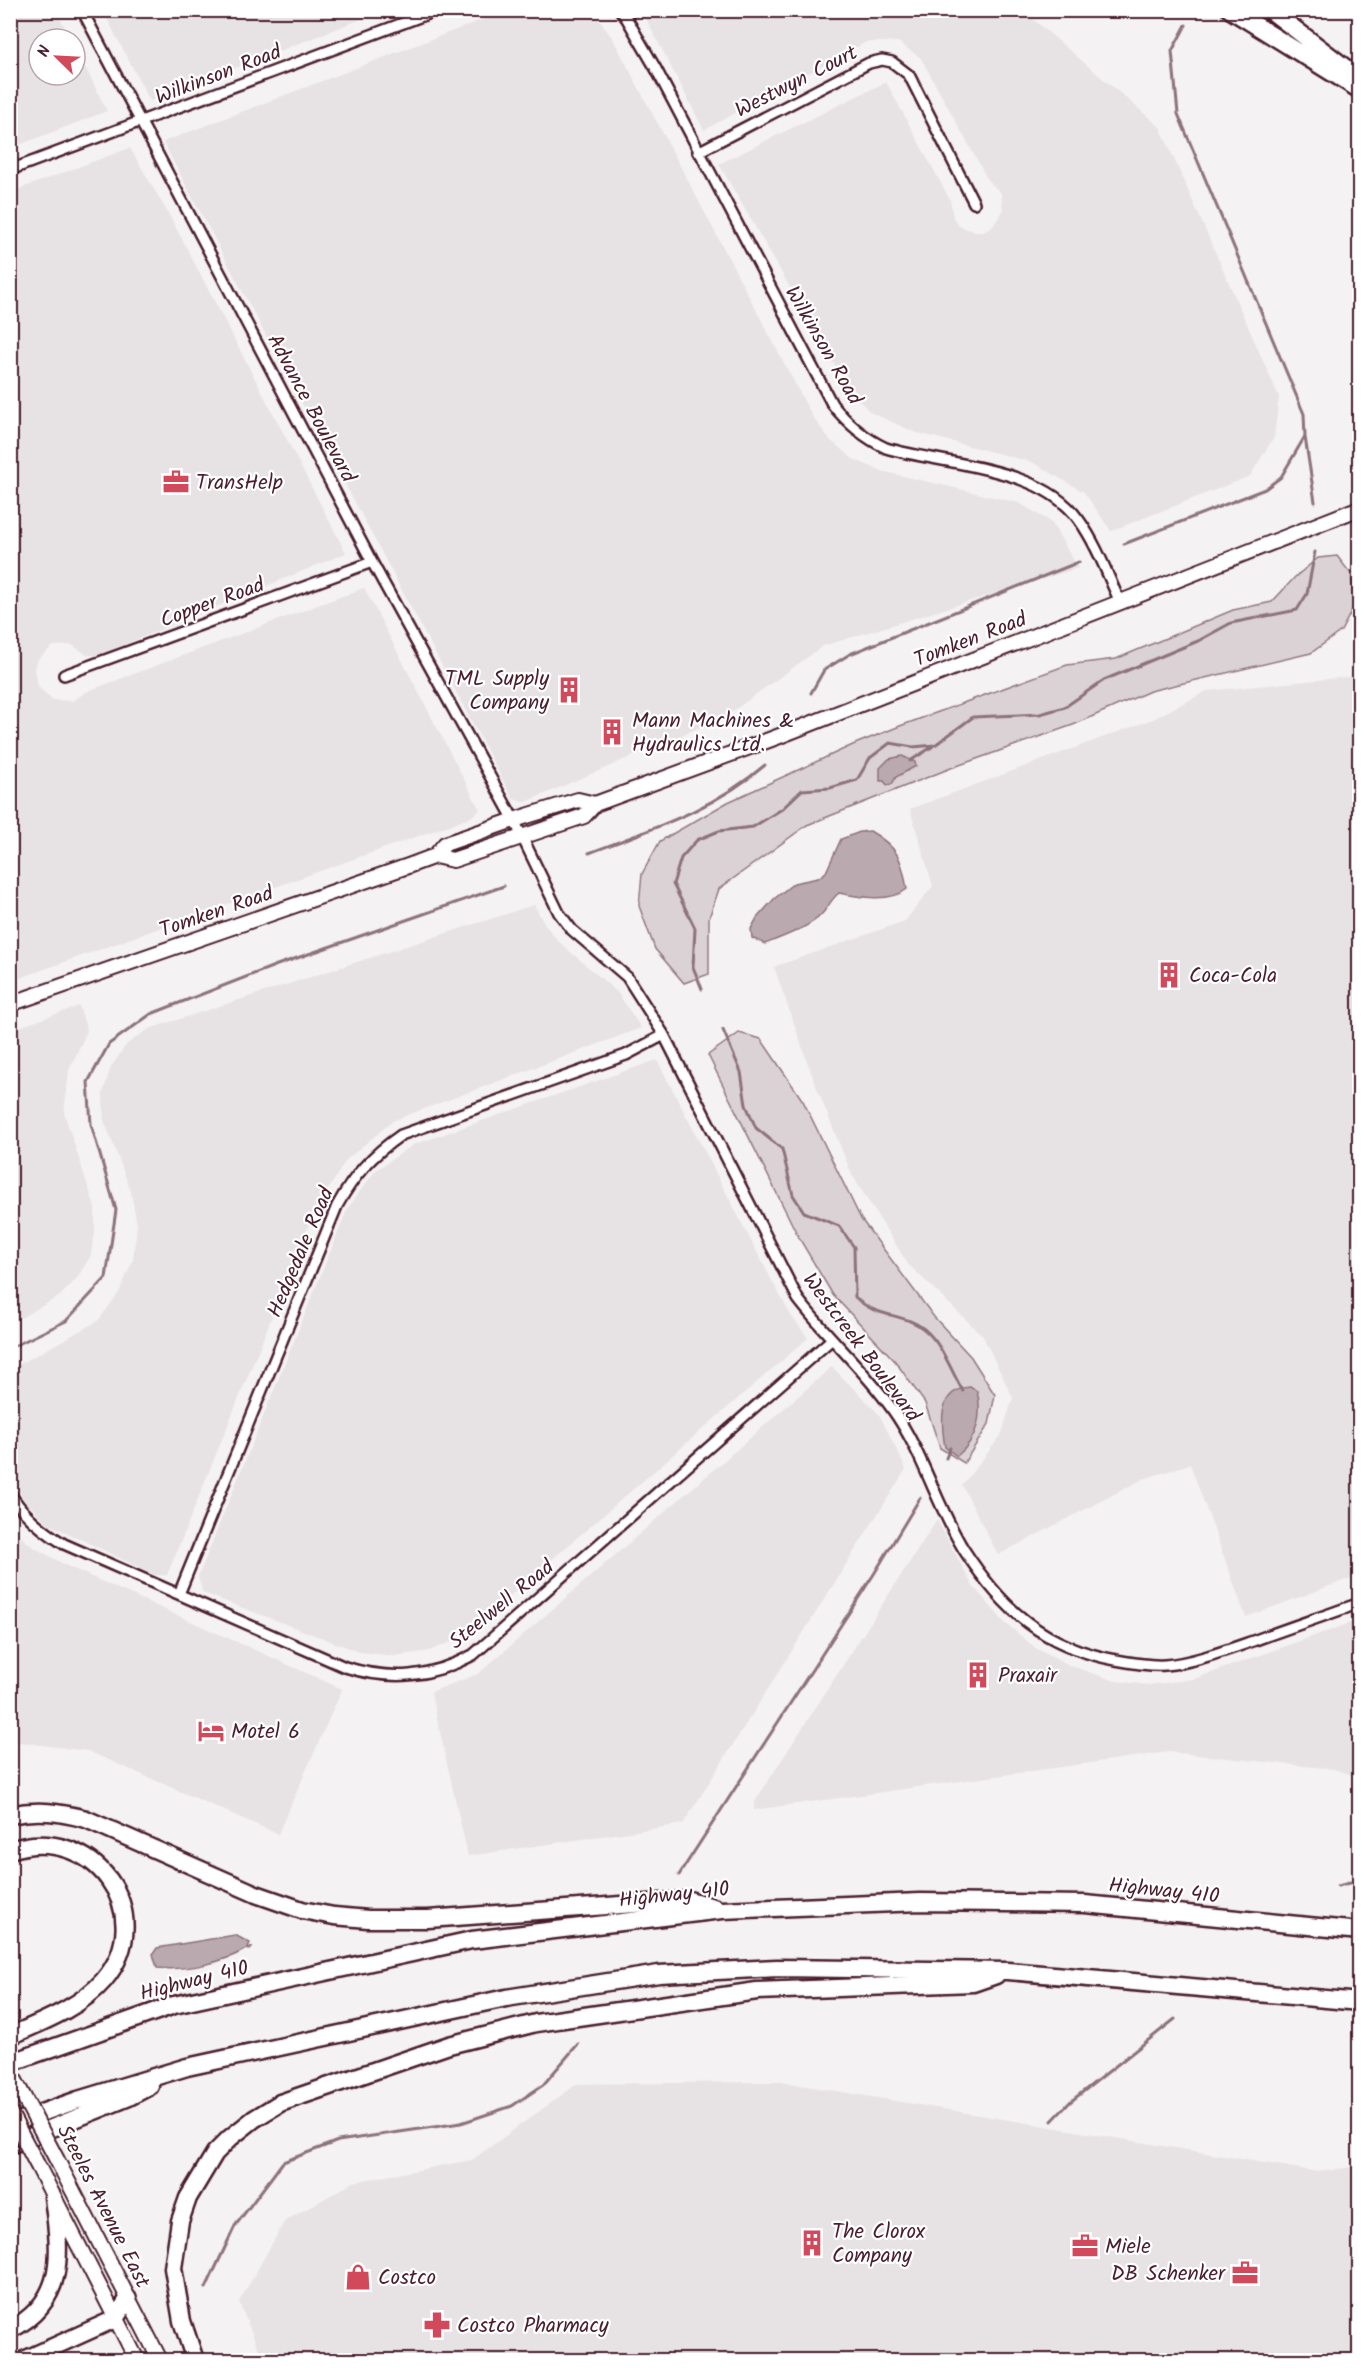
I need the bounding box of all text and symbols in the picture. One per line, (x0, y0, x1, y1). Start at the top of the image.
north arrow (27, 27, 87, 87)
street label: Wilkinson Road (151, 36, 287, 115)
street label: Westwyn Court (730, 37, 865, 127)
text: N (31, 42, 58, 61)
street label: Wilkinson Road (775, 280, 870, 412)
street label: Advance Boulevard (258, 329, 364, 489)
office icon: TransHelp (161, 467, 191, 497)
place label: TransHelp (196, 467, 283, 500)
street label: Copper Road (156, 569, 270, 638)
street label: Tomken Road (909, 604, 1032, 677)
place label: TML Supply Company (445, 663, 549, 720)
building icon: TML Supply Company (554, 675, 584, 705)
place label: Mann Machines & Hydraulics Ltd. (632, 705, 794, 762)
building icon: Mann Machines & Hydraulics Ltd. (597, 717, 627, 747)
street label: Tomken Road (155, 877, 278, 947)
building icon: Coca-Cola (1154, 960, 1184, 990)
place label: Coca-Cola (1189, 960, 1277, 993)
street label: Hedgedale Road (259, 1182, 344, 1323)
street label: Westcreek Boulevard (793, 1266, 928, 1430)
street label: Steelwell Road (442, 1552, 562, 1658)
building icon: Praxair (963, 1660, 993, 1690)
place label: Praxair (998, 1660, 1058, 1693)
hotel icon: Motel 6 (196, 1716, 226, 1746)
place label: Motel 6 (231, 1716, 300, 1749)
street label: Highway 410 (1107, 1869, 1221, 1914)
street label: Highway 410 (617, 1873, 731, 1918)
street label: Highway 410 (136, 1952, 252, 2011)
street label: Steeles Avenue East (47, 2119, 159, 2295)
place label: The Clorox Company (832, 2216, 926, 2273)
building icon: The Clorox Company (797, 2228, 827, 2258)
office icon: Miele (1070, 2231, 1100, 2261)
place label: Miele (1105, 2231, 1151, 2264)
place label: DB Schenker (1111, 2258, 1226, 2291)
office icon: DB Schenker (1230, 2258, 1260, 2288)
shop icon: Costco (343, 2262, 373, 2292)
place label: Costco (378, 2262, 436, 2295)
pharmacy icon: Costco Pharmacy (422, 2310, 452, 2340)
place label: Costco Pharmacy (457, 2310, 609, 2343)

